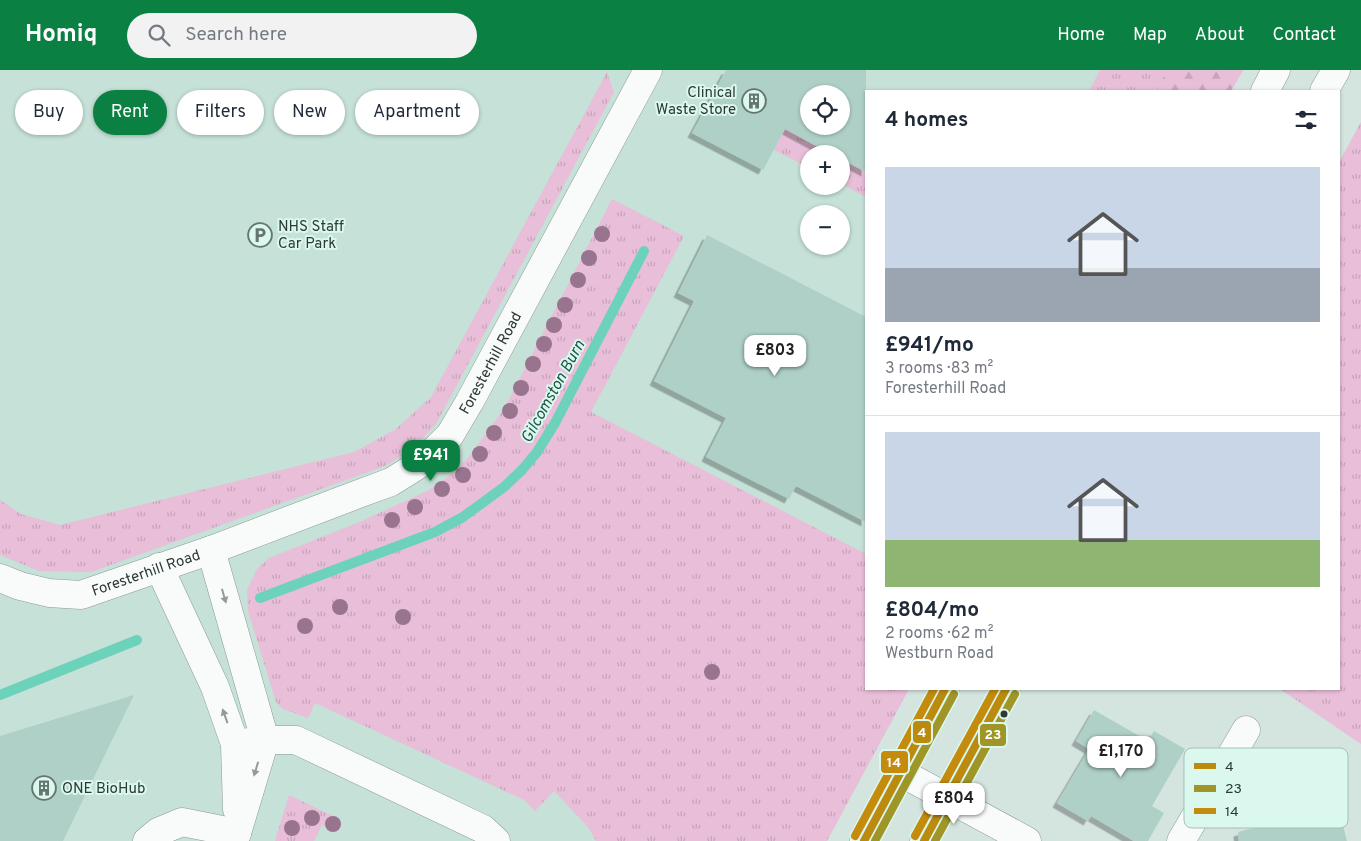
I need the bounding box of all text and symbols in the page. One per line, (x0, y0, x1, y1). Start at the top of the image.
search box (127, 13, 477, 58)
text: Homiq (25, 20, 97, 50)
icon: search (145, 21, 173, 49)
text: Search here (185, 23, 287, 47)
text: Home (1057, 24, 1105, 47)
text: Map (1133, 24, 1167, 47)
text: About (1195, 24, 1244, 47)
text: Contact (1272, 24, 1336, 47)
place label: Clinical Waste Store (656, 84, 736, 120)
map controls (800, 85, 850, 255)
button: locate (800, 85, 850, 135)
building icon: Clinical Waste Store (741, 88, 767, 114)
chip: Buy (15, 90, 83, 135)
chip: Rent (93, 90, 167, 135)
chip: Filters (177, 90, 264, 135)
chip: New (274, 90, 345, 135)
chip: Apartment (355, 90, 479, 135)
icon: filters (1292, 106, 1320, 134)
text: 4 homes (885, 107, 968, 134)
button: + (800, 145, 850, 195)
icon: home (1058, 199, 1148, 289)
button: − (800, 205, 850, 255)
place label: NHS Staff Car Park (278, 218, 344, 254)
parking icon: NHS Staff Car Park (247, 222, 273, 248)
street label: Foresterhill Road (456, 309, 527, 418)
text: £941/mo (885, 332, 974, 359)
pin: £803 (745, 334, 805, 377)
water label: Gilcomston Burn (517, 337, 590, 447)
text: £803 (755, 341, 795, 361)
text: 3 rooms · 83 m² (885, 359, 993, 379)
text: Foresterhill Road (885, 379, 1006, 399)
pin: £941 (401, 440, 461, 482)
text: £941 (413, 446, 449, 466)
icon: home (1058, 465, 1148, 555)
street label: Foresterhill Road (89, 546, 203, 602)
one-way arrow (221, 589, 229, 604)
text: £804/mo (885, 597, 979, 624)
text: 2 rooms · 62 m² (885, 624, 993, 644)
text: Westburn Road (885, 644, 994, 664)
one-way arrow (221, 709, 228, 724)
unlabelled marker (999, 709, 1009, 719)
line badge: 4 (912, 720, 932, 744)
line badge: 23 (979, 723, 1007, 747)
text: 4 (918, 725, 927, 742)
text: 23 (985, 727, 1001, 744)
pin: £1,170 (1080, 736, 1162, 778)
text: £1,170 (1098, 742, 1144, 762)
legend (1184, 748, 1348, 828)
line badge: 14 (880, 750, 909, 774)
text: 14 (887, 755, 901, 772)
text: 4 (1225, 759, 1234, 776)
one-way arrow (252, 762, 260, 777)
building icon: ONE BioHub (31, 775, 57, 801)
place label: ONE BioHub (62, 780, 145, 799)
text: 23 (1225, 781, 1242, 798)
pin: £804 (924, 782, 984, 825)
text: £804 (934, 789, 974, 809)
text: 14 (1225, 804, 1239, 821)

